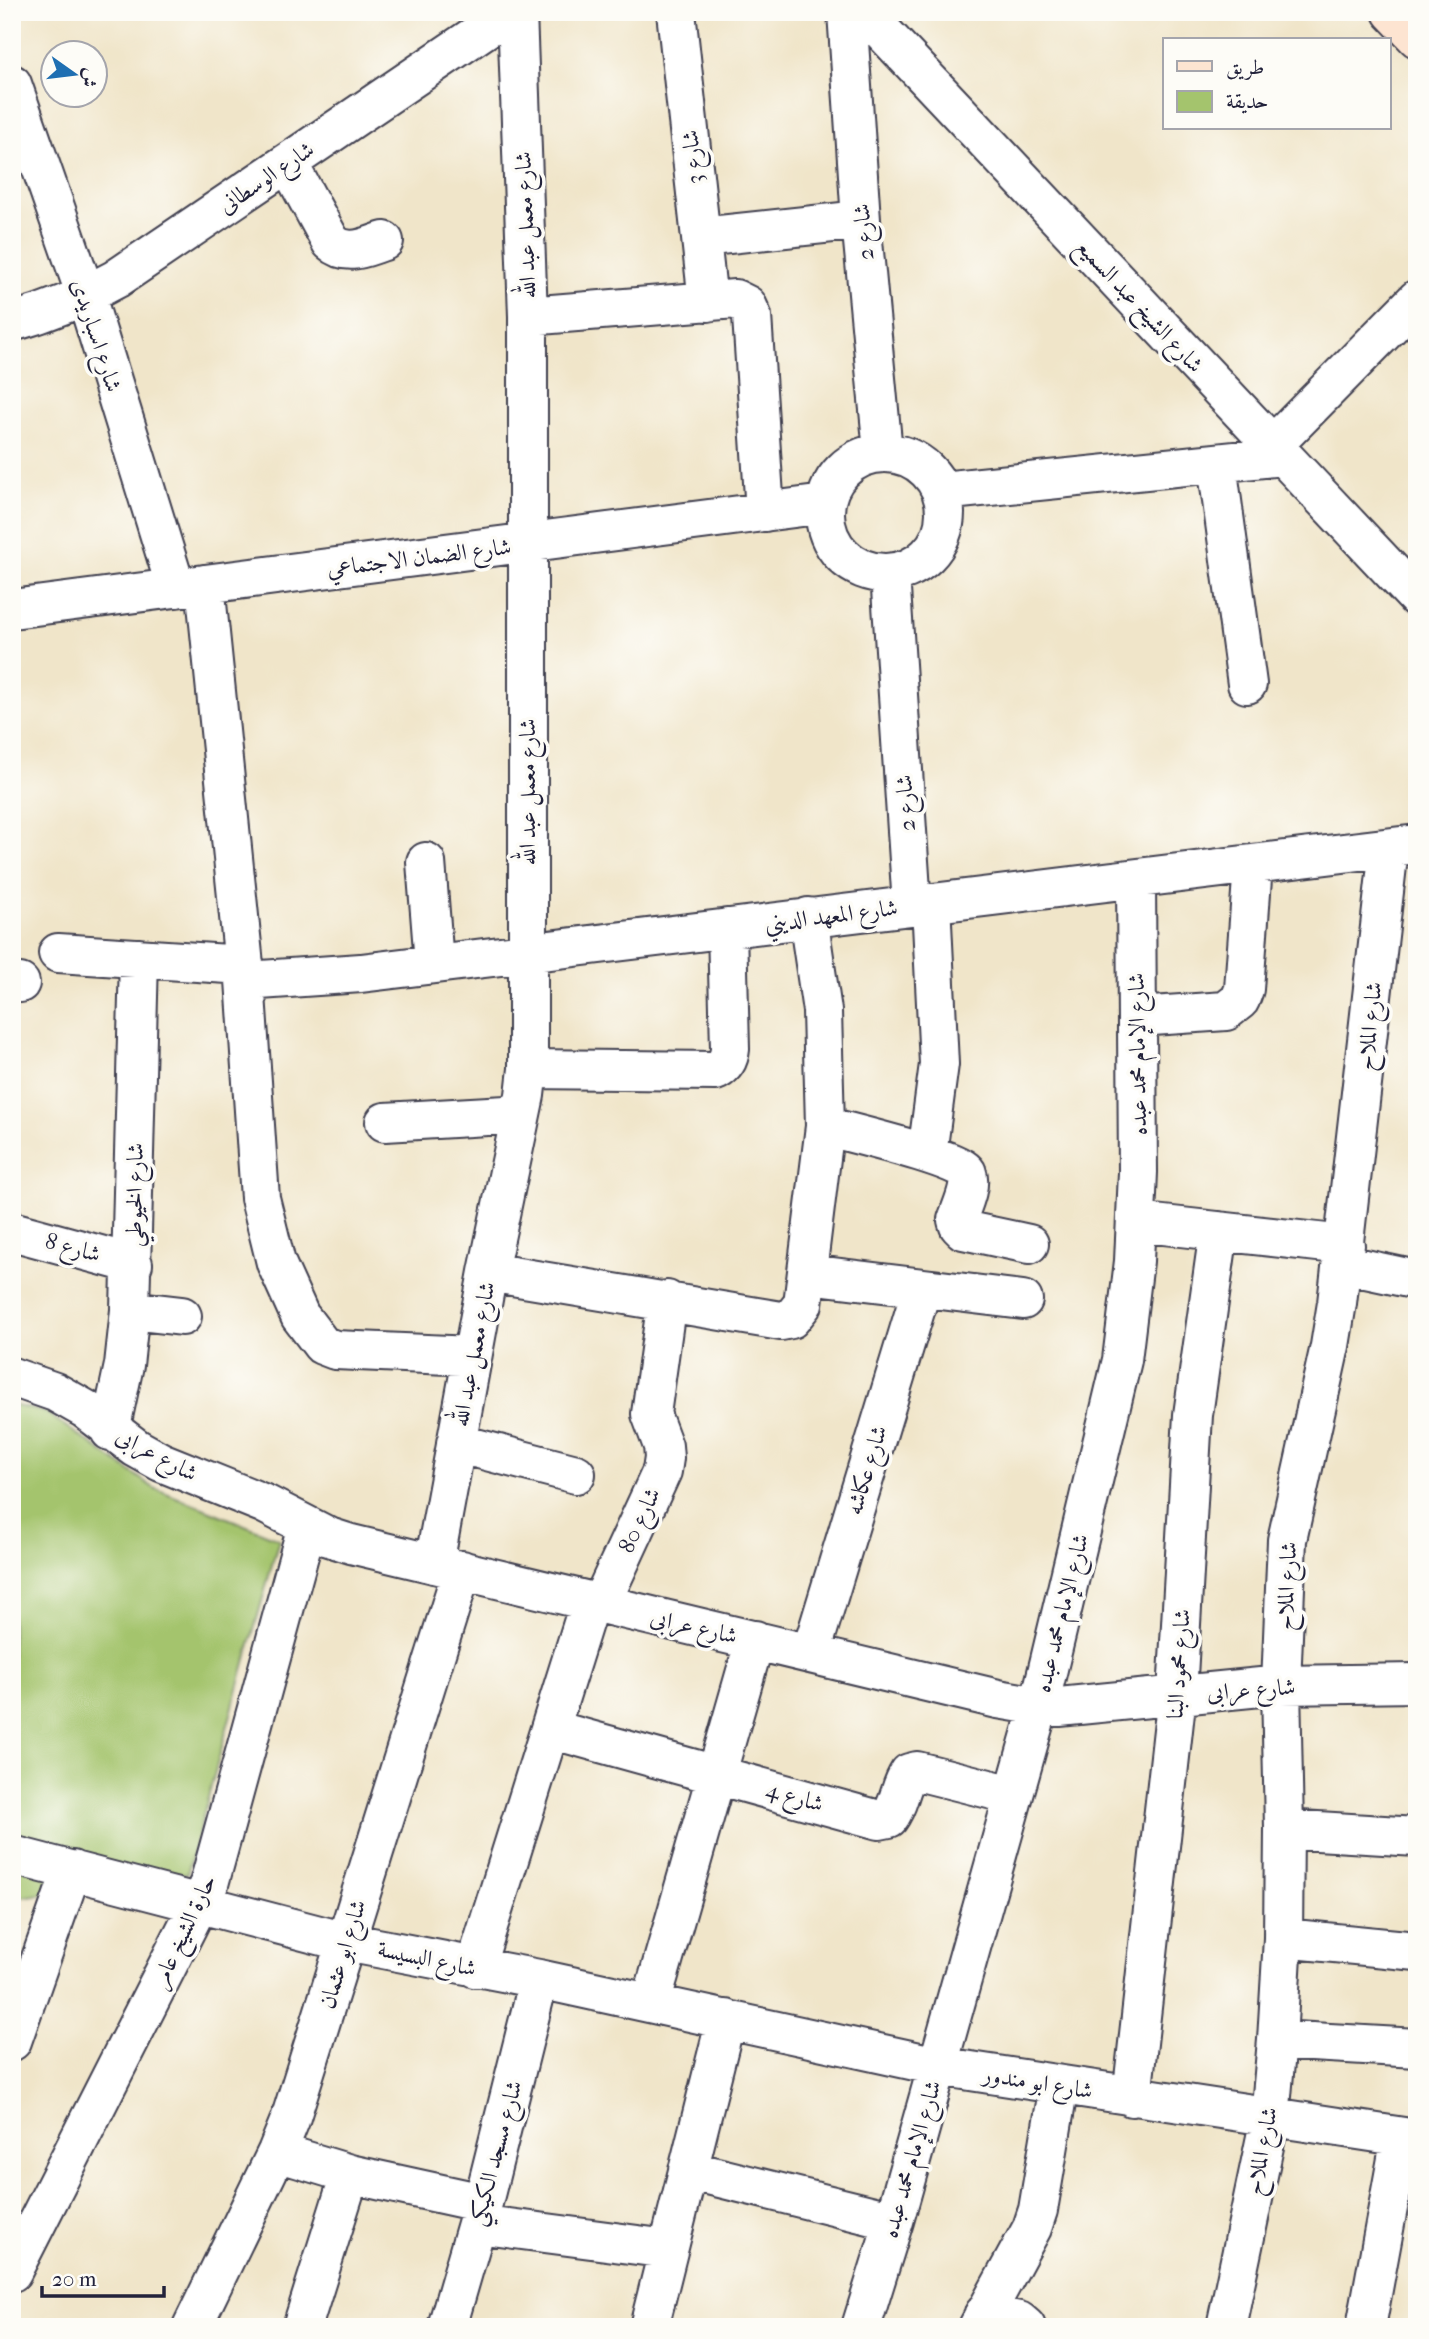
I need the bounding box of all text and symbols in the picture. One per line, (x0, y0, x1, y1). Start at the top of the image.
north arrow (38, 38, 108, 108)
legend (1163, 38, 1390, 130)
text: طريق (1226, 55, 1264, 80)
text: ش (77, 66, 102, 90)
text: حديقة (1226, 89, 1269, 114)
street label: شارع 3 (676, 128, 715, 185)
street label: شارع الوسطانى (213, 136, 323, 224)
street label: شارع معمل عبد الله (504, 151, 548, 299)
street label: شارع 2 (848, 202, 885, 261)
street label: شارع الشيخ عبد السميع (1065, 232, 1209, 383)
street label: شارع اسباريدى (60, 275, 128, 397)
street label: شارع الضمان الاجتماعي (325, 533, 513, 588)
street label: شارع معمل عبد الله (509, 719, 547, 865)
street label: شارع 2 (890, 773, 927, 832)
street label: شارع المعهد الديني (763, 894, 900, 943)
street label: شارع الإمام محمد عبده (1123, 972, 1158, 1136)
street label: شارع الملاح (1351, 980, 1395, 1073)
street label: شارع الخيوطي (120, 1143, 157, 1248)
street label: شارع 8 (41, 1227, 104, 1274)
street label: شارع معمل عبد الله (441, 1278, 507, 1430)
street label: شارع عرابى (108, 1422, 202, 1492)
street label: شارع عكاشه (840, 1422, 899, 1520)
street label: شارع 80 (613, 1483, 672, 1560)
street label: شارع الإمام محمد عبده (1029, 1531, 1100, 1697)
street label: شارع الملاح (1271, 1541, 1309, 1632)
street label: شارع عرابى (646, 1603, 740, 1655)
street label: شارع محمود البنا (1161, 1608, 1202, 1720)
street label: شارع عرابى (1206, 1673, 1297, 1712)
street label: شارع 4 (761, 1775, 827, 1823)
street label: حارة الشيخ عامر (145, 1870, 228, 1995)
street label: شارع ابو عثمان (313, 1896, 378, 2014)
street label: شارع البسيسة (374, 1935, 479, 1988)
street label: شارع ابو مندور (978, 2060, 1095, 2110)
street label: شارع مسجد الكيكي (463, 2077, 535, 2231)
street label: شارع الإمام محمد عبده (876, 2077, 953, 2243)
street label: شارع الملاح (1240, 2105, 1290, 2199)
scale bar (42, 2255, 164, 2299)
text: 20 m (52, 2267, 97, 2291)

